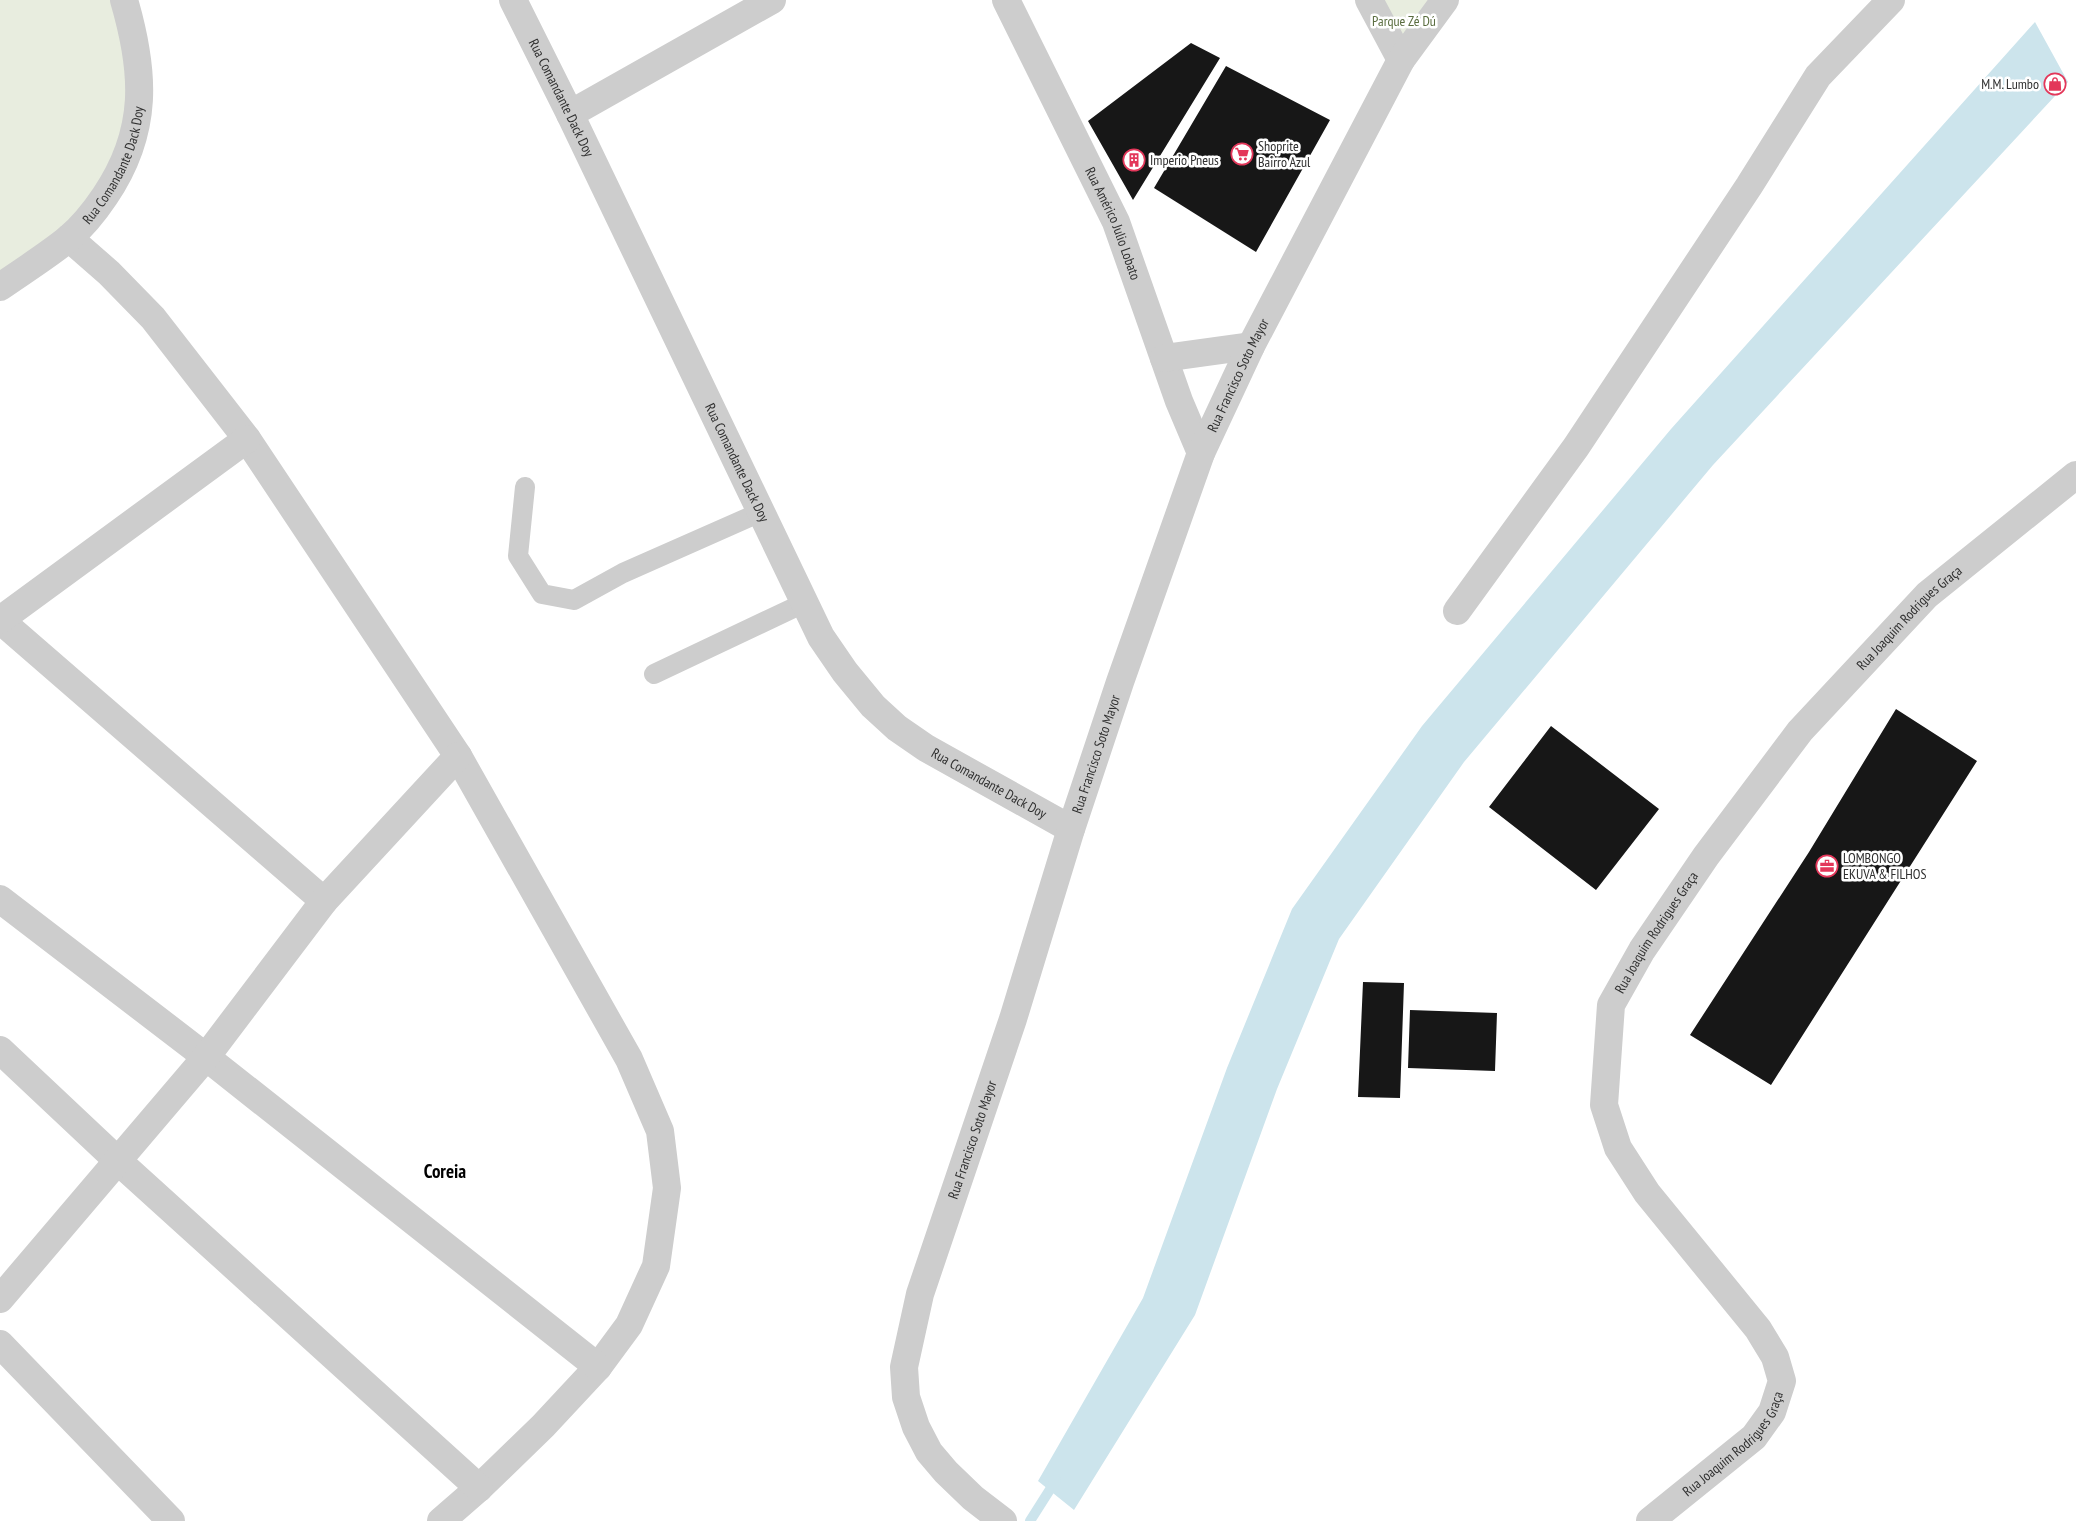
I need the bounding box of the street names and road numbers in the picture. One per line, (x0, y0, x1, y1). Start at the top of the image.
street label: Rua Comandante Dack Doy (525, 36, 598, 160)
street label: Rua Comandante Dack Doy (78, 105, 147, 228)
street label: Rua Américo Julio Lobato (1081, 164, 1145, 282)
street label: Rua Francisco Soto Mayor (1203, 315, 1273, 435)
street label: Rua Comandante Dack Doy (701, 400, 774, 525)
street label: Rua Joaquim Rodrigues Graça (1853, 562, 1965, 674)
street label: Rua Francisco Soto Mayor (1068, 692, 1124, 816)
street label: Rua Comandante Dack Doy (928, 744, 1050, 823)
street label: Rua Joaquim Rodrigues Graça (1610, 868, 1702, 996)
street label: Rua Francisco Soto Mayor (944, 1078, 1001, 1201)
street label: Rua Joaquim Rodrigues Graça (1679, 1389, 1787, 1500)

